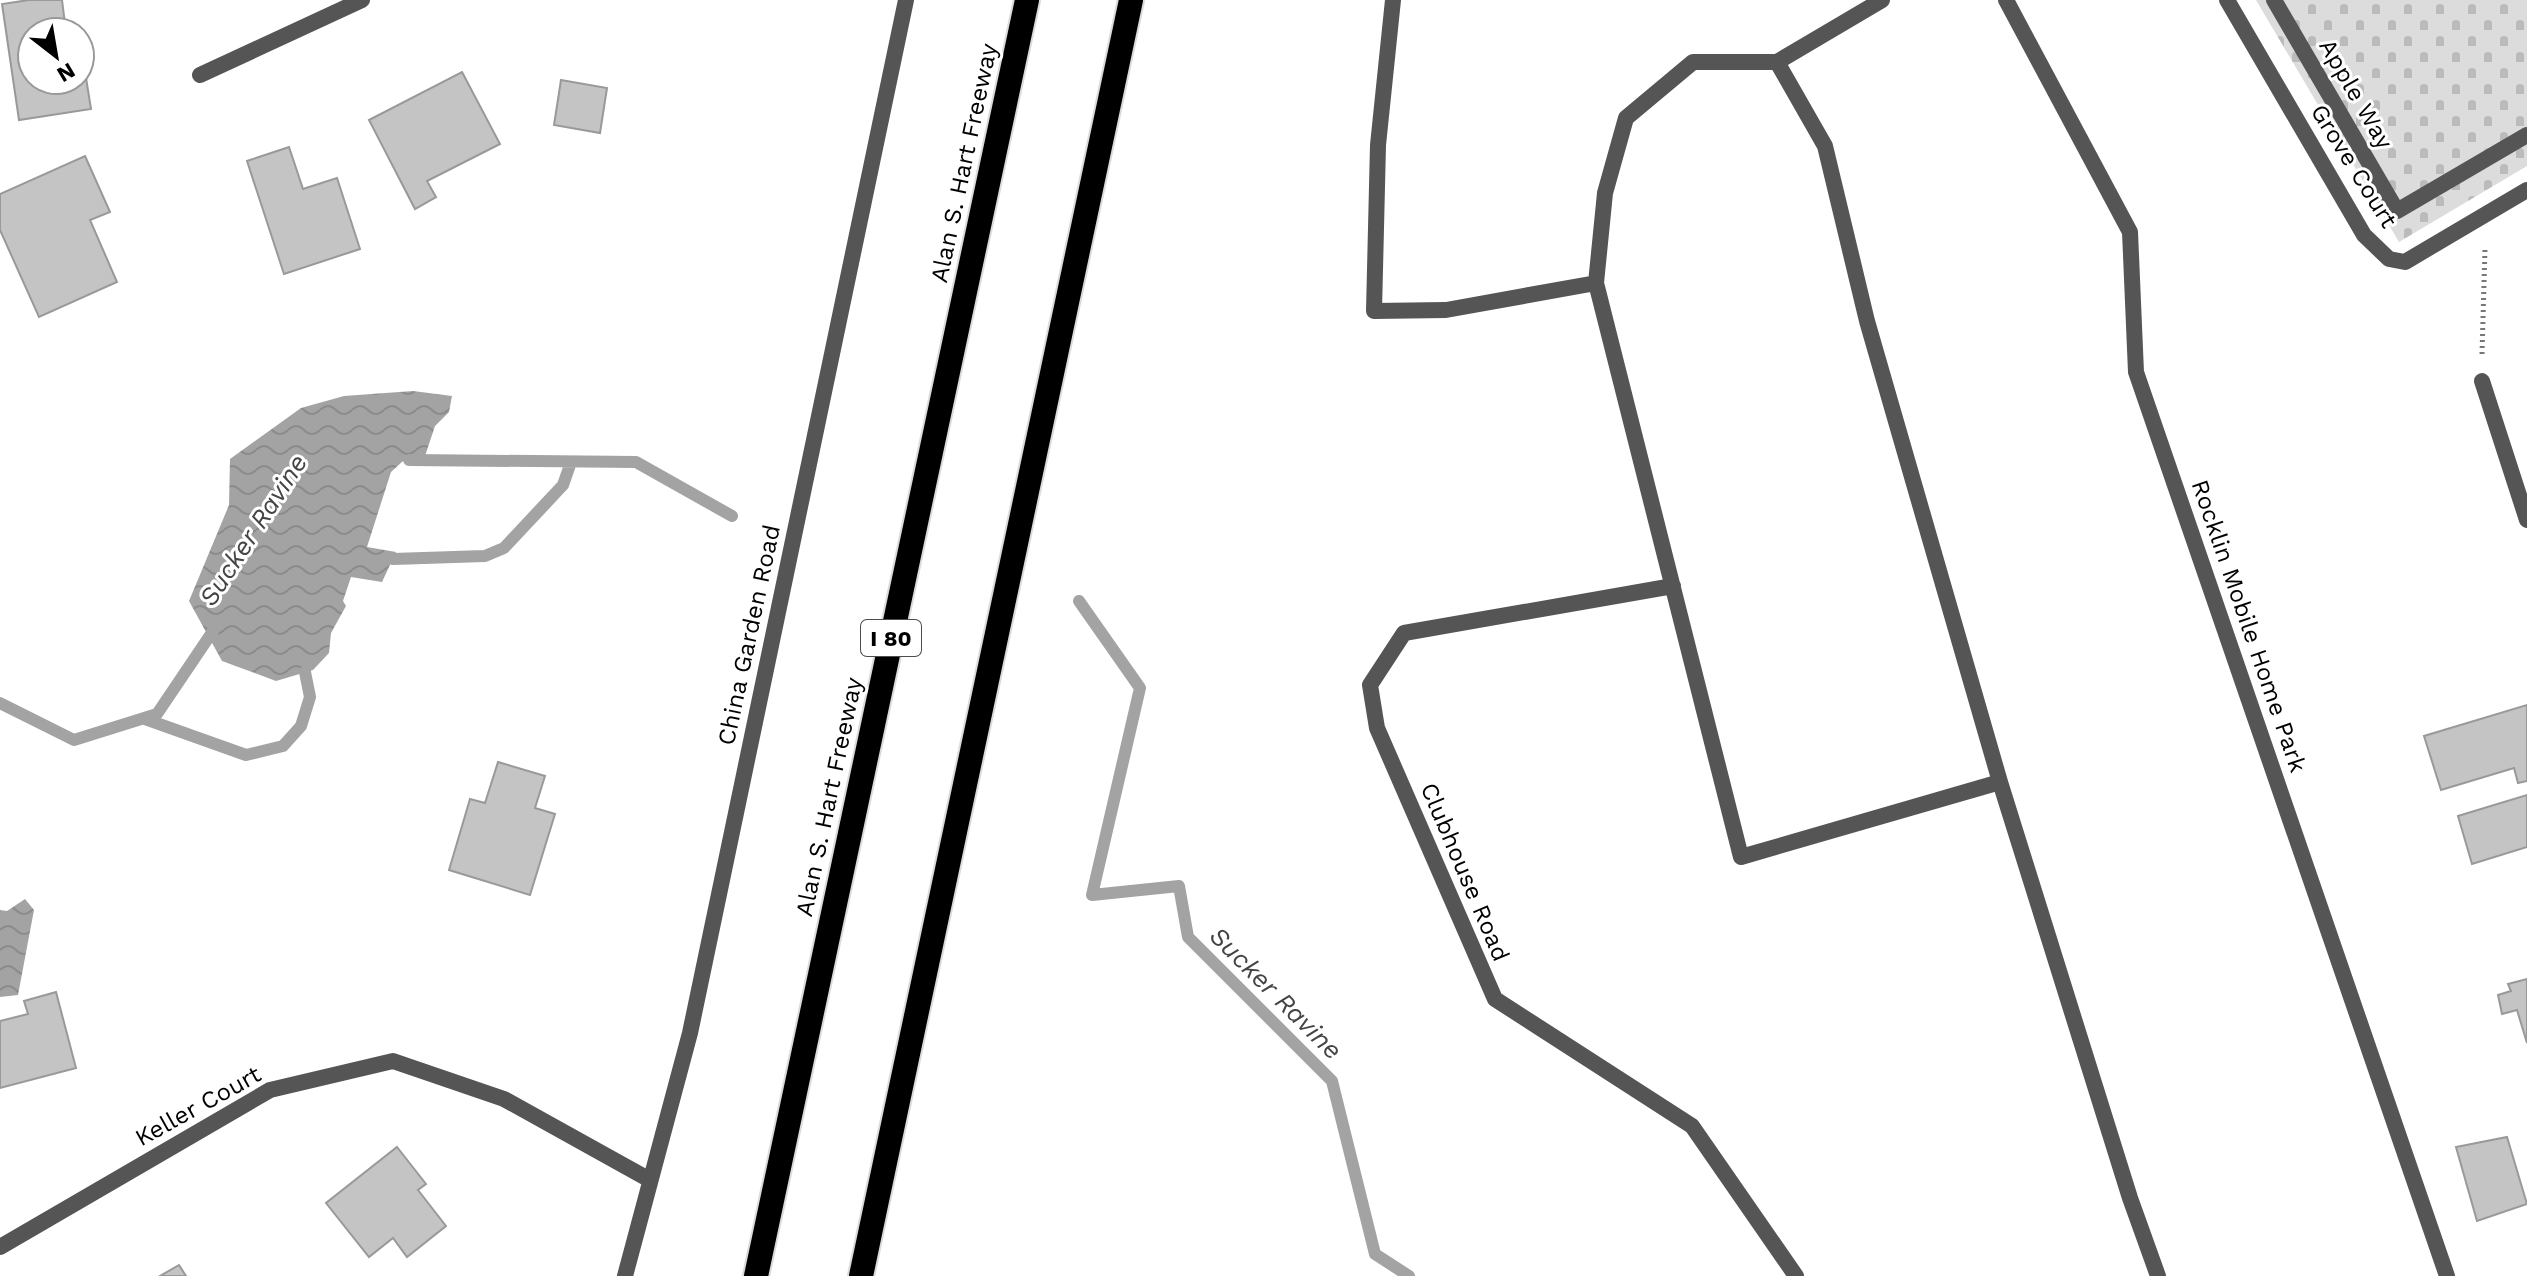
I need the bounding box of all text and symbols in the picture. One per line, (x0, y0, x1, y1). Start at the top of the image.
north arrow (16, 16, 96, 96)
street label: Apple Way (2313, 34, 2399, 154)
street label: Alan S. Hart Freeway (925, 40, 1003, 285)
text: N (53, 58, 79, 88)
street label: Grove Court (2305, 99, 2403, 233)
water label: Sucker Ravine (193, 449, 313, 611)
street label: Rocklin Mobile Home Park (2186, 476, 2312, 776)
street label: China Garden Road (712, 522, 786, 748)
road number: I 80 (861, 620, 921, 656)
street label: Alan S. Hart Freeway (790, 674, 868, 919)
street label: Clubhouse Road (1415, 779, 1515, 965)
water label: Sucker Ravine (1204, 921, 1348, 1065)
street label: Keller Court (130, 1060, 266, 1152)

